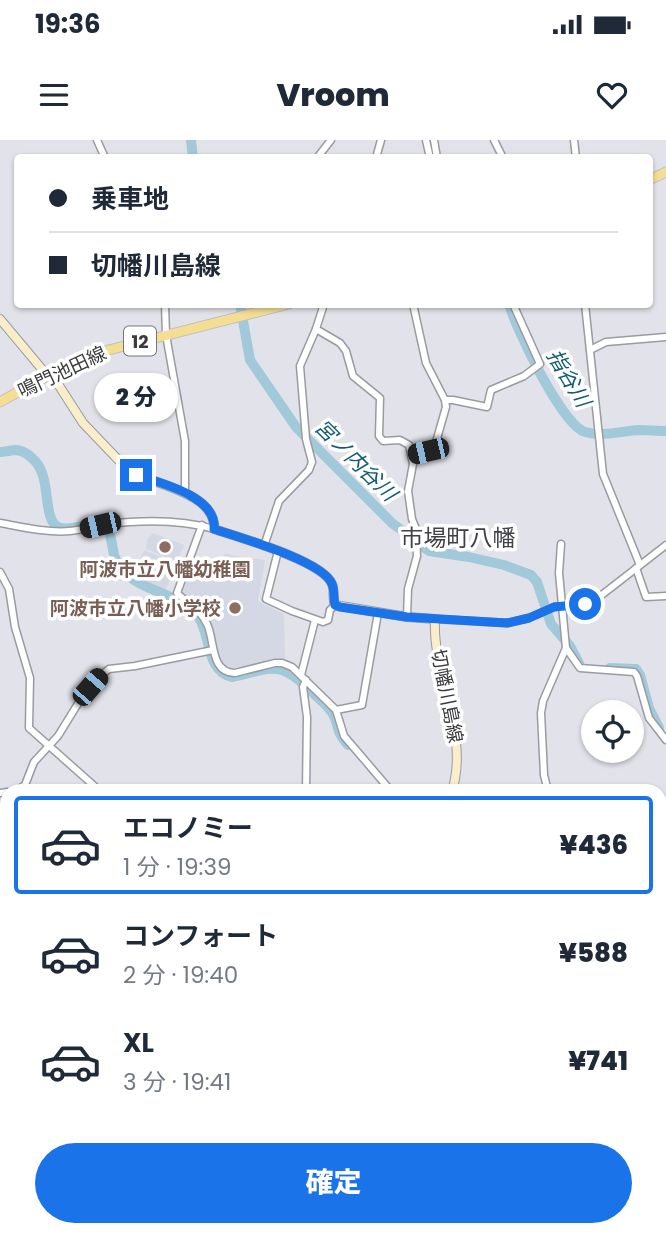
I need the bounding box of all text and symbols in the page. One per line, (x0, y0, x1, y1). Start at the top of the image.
text: 19:36 (35, 6, 100, 42)
text: Vroom (276, 72, 390, 117)
icon: menu (35, 76, 73, 114)
icon: heart (593, 76, 631, 114)
text: 乗車地 (91, 181, 169, 217)
text: 切幡川島線 (91, 248, 221, 284)
road number: 12 (124, 326, 156, 356)
street label: 鳴門池田線 (13, 340, 111, 404)
water label: 指谷川 (540, 344, 599, 414)
callout: 2 分 (94, 373, 178, 422)
text: 2 分 (116, 381, 156, 413)
water label: 宮ノ内谷川 (309, 413, 405, 509)
car (406, 436, 451, 466)
route end (120, 459, 152, 491)
car (78, 510, 123, 540)
district label: 市場町八幡 (401, 522, 516, 554)
marker: 阿波市立八幡幼稚園 (157, 539, 173, 555)
place label: 阿波市立八幡幼稚園 (79, 556, 251, 583)
route start (569, 588, 601, 620)
place label: 阿波市立八幡小学校 (50, 595, 221, 622)
marker: 阿波市立八幡小学校 (227, 600, 243, 616)
street label: 切幡川島線 (425, 647, 469, 745)
car (69, 664, 112, 710)
map controls (581, 700, 644, 763)
button: locate (581, 700, 644, 763)
text: エコノミー (123, 810, 253, 846)
icon: car (39, 814, 102, 877)
text: ¥436 (559, 827, 628, 863)
text: 1 分 · 19:39 (123, 851, 231, 883)
text: コンフォート (123, 918, 278, 954)
icon: car (39, 922, 102, 985)
text: ¥588 (559, 935, 628, 971)
text: 2 分 · 19:40 (123, 959, 238, 991)
text: XL (123, 1025, 154, 1061)
icon: car (39, 1030, 102, 1093)
text: ¥741 (568, 1043, 628, 1079)
text: 3 分 · 19:41 (123, 1066, 231, 1098)
button: 確定 (35, 1143, 632, 1223)

